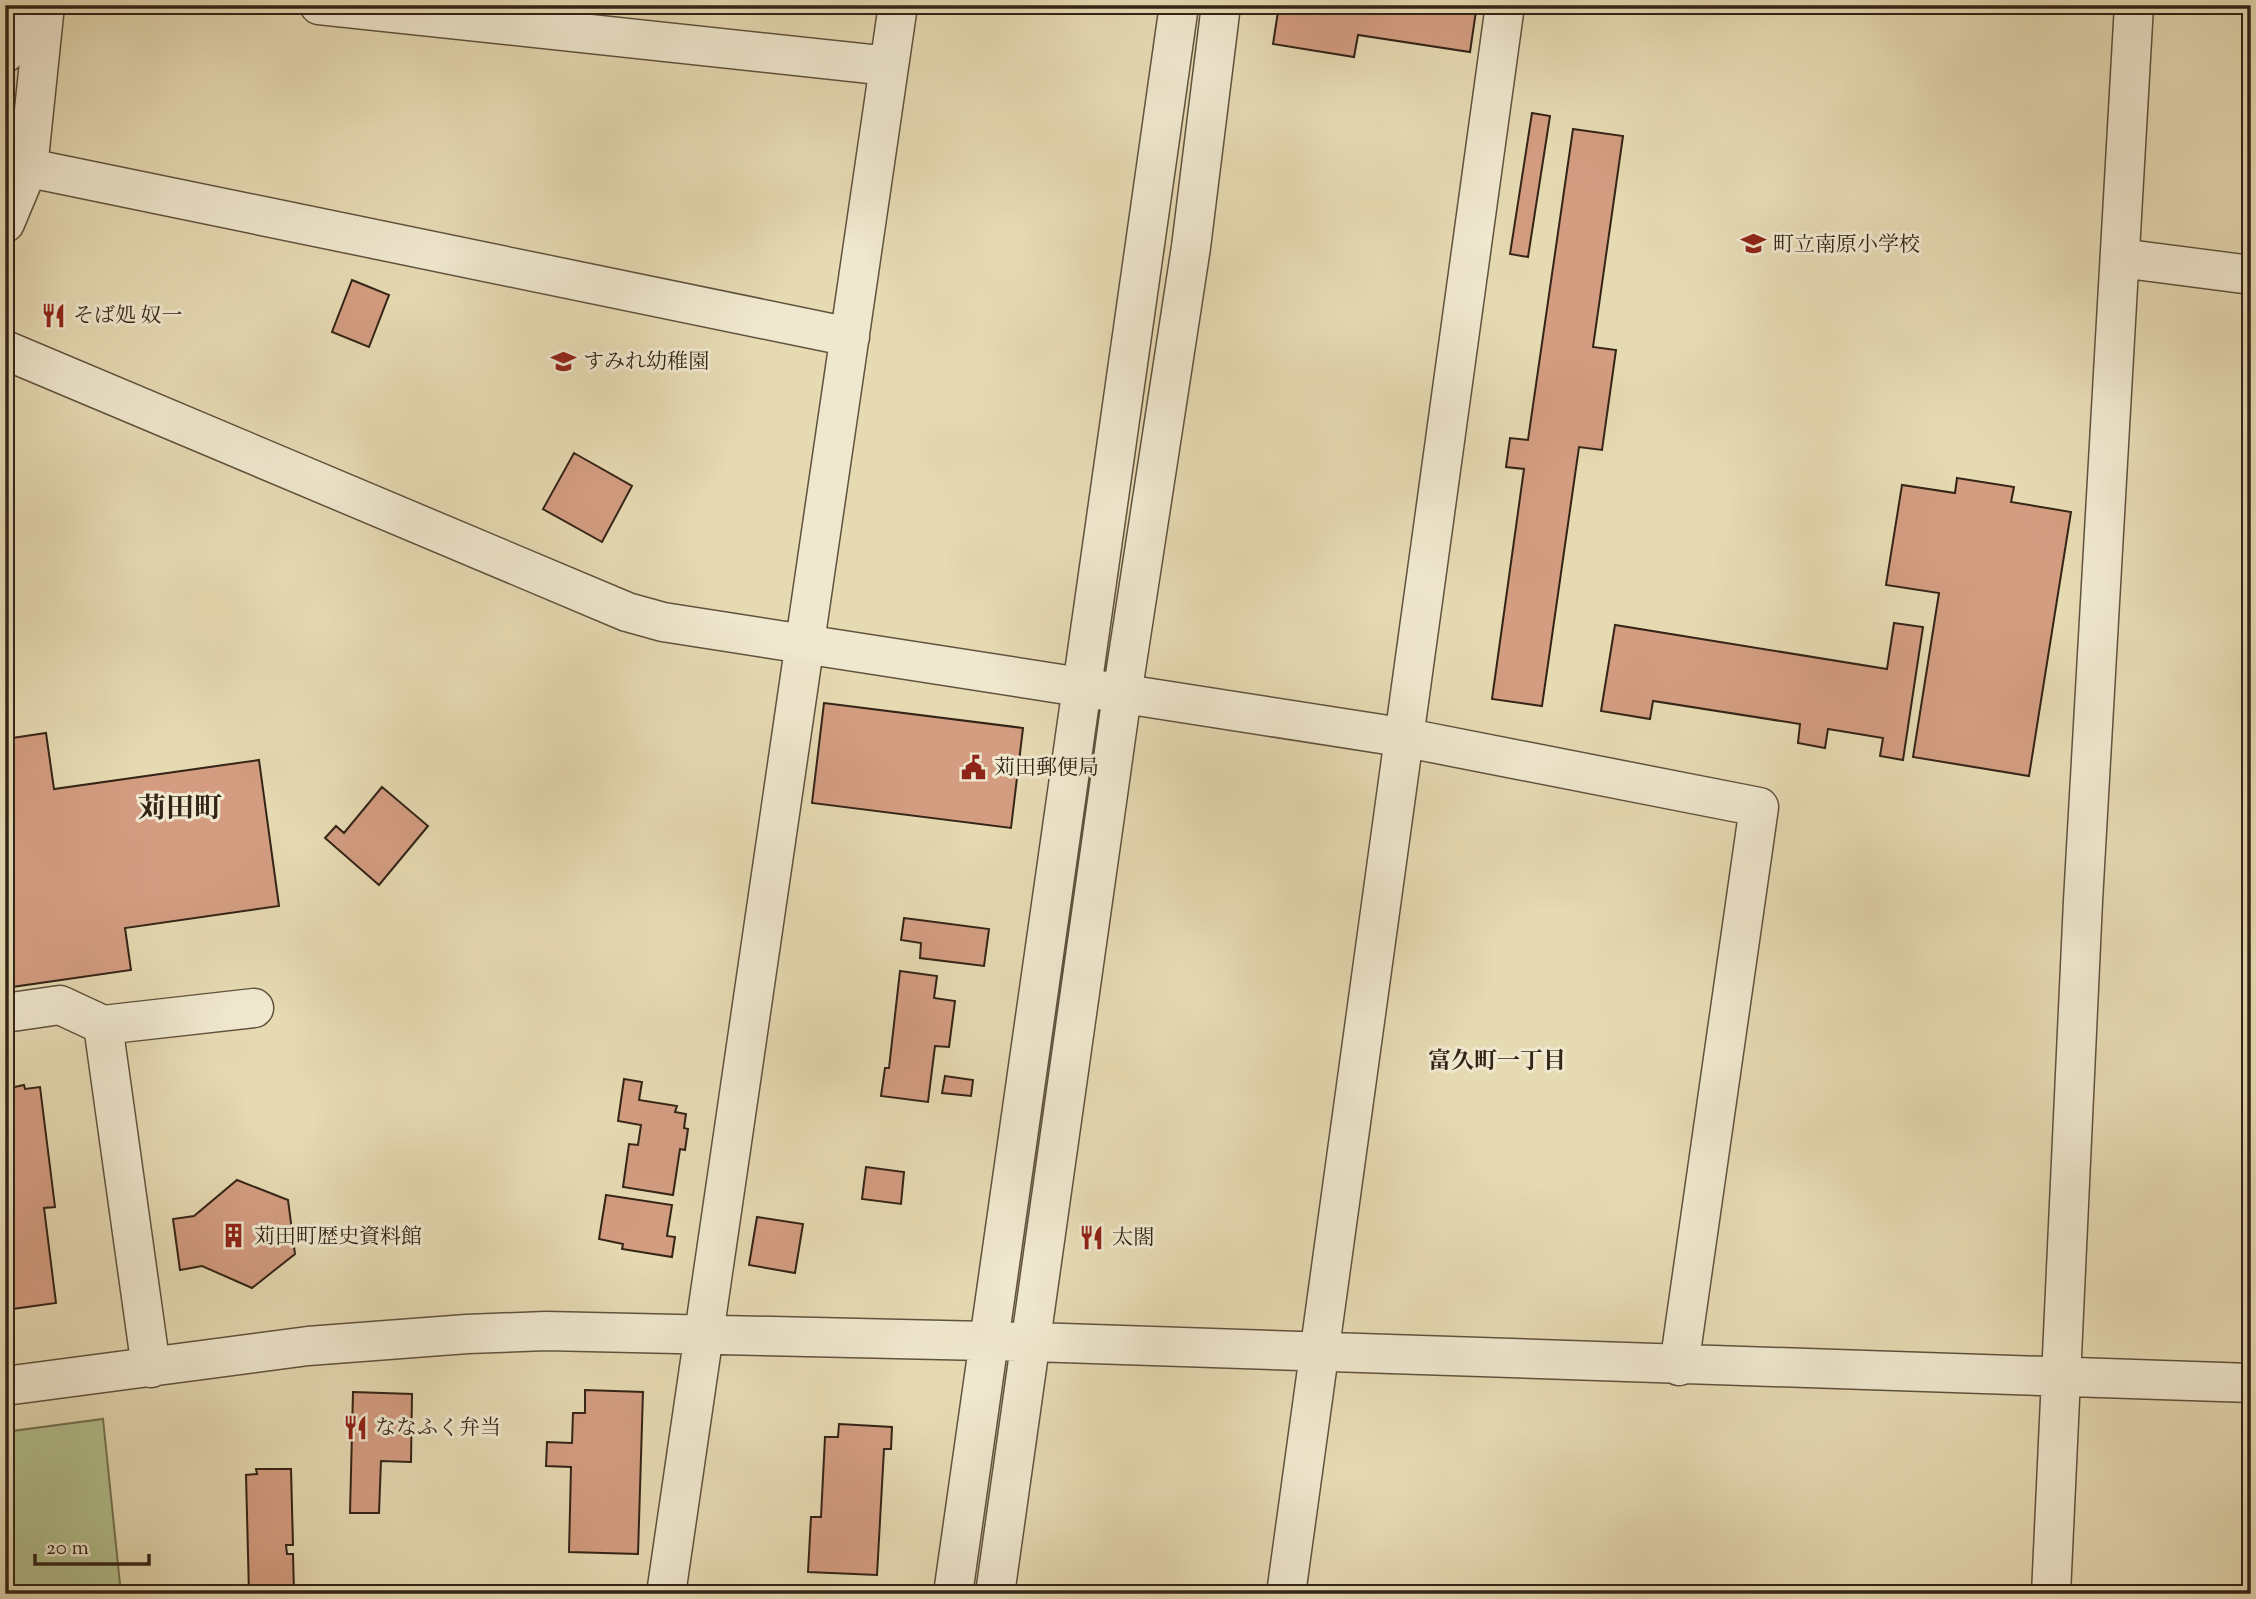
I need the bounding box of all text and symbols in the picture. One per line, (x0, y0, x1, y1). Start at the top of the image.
school or university icon: 町立南原小学校 (1739, 230, 1767, 258)
place label: 町立南原小学校 (1773, 231, 1920, 261)
restaurant icon: そば処 奴一 (39, 301, 67, 329)
place label: そば処 奴一 (73, 302, 182, 332)
school or university icon: すみれ幼稚園 (549, 347, 577, 375)
place label: すみれ幼稚園 (583, 348, 709, 378)
public building icon: 苅田郵便局 (960, 753, 988, 781)
place label: 苅田郵便局 (994, 754, 1099, 784)
district label: 苅田町 (138, 790, 222, 830)
district label: 富久町一丁目 (1428, 1046, 1566, 1079)
building icon: 苅田町歴史資料館 (220, 1222, 248, 1250)
place label: 苅田町歴史資料館 (254, 1223, 422, 1253)
restaurant icon: 太閤 (1078, 1223, 1106, 1251)
place label: 太閤 (1112, 1224, 1154, 1254)
restaurant icon: ななふく弁当 (341, 1413, 369, 1441)
place label: ななふく弁当 (375, 1414, 501, 1444)
scale bar (35, 1522, 149, 1566)
text: 20 m (46, 1534, 89, 1564)

